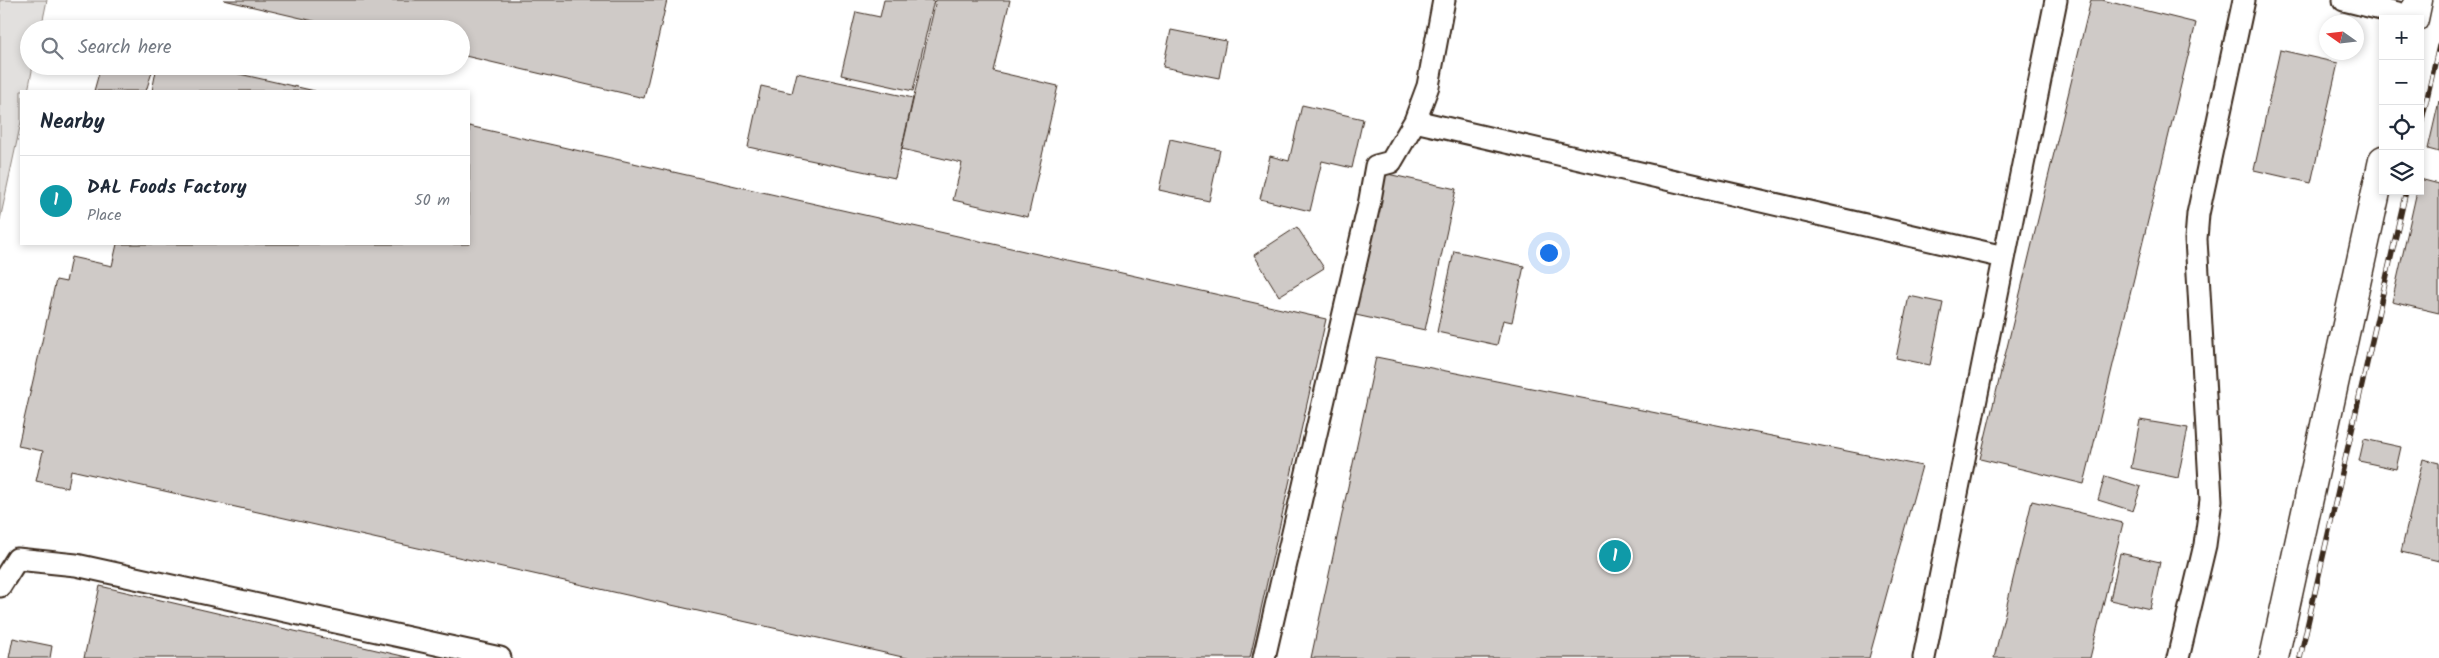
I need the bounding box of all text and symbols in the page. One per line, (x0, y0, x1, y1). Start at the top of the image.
north arrow (2319, 15, 2364, 60)
map controls (2379, 15, 2424, 195)
button: + (2379, 15, 2424, 60)
search box (20, 20, 470, 75)
text: Search here (78, 33, 172, 63)
icon: search (38, 34, 66, 62)
button: − (2379, 60, 2424, 105)
button: locate (2379, 105, 2424, 150)
text: Nearby (40, 106, 105, 139)
button: layers (2379, 150, 2424, 195)
text: DAL Foods Factory (87, 173, 247, 203)
text: 1 (54, 188, 58, 213)
text: 50 m (414, 188, 450, 213)
text: Place (87, 203, 121, 228)
your location (1536, 240, 1562, 266)
pin: 1 (1599, 537, 1631, 575)

